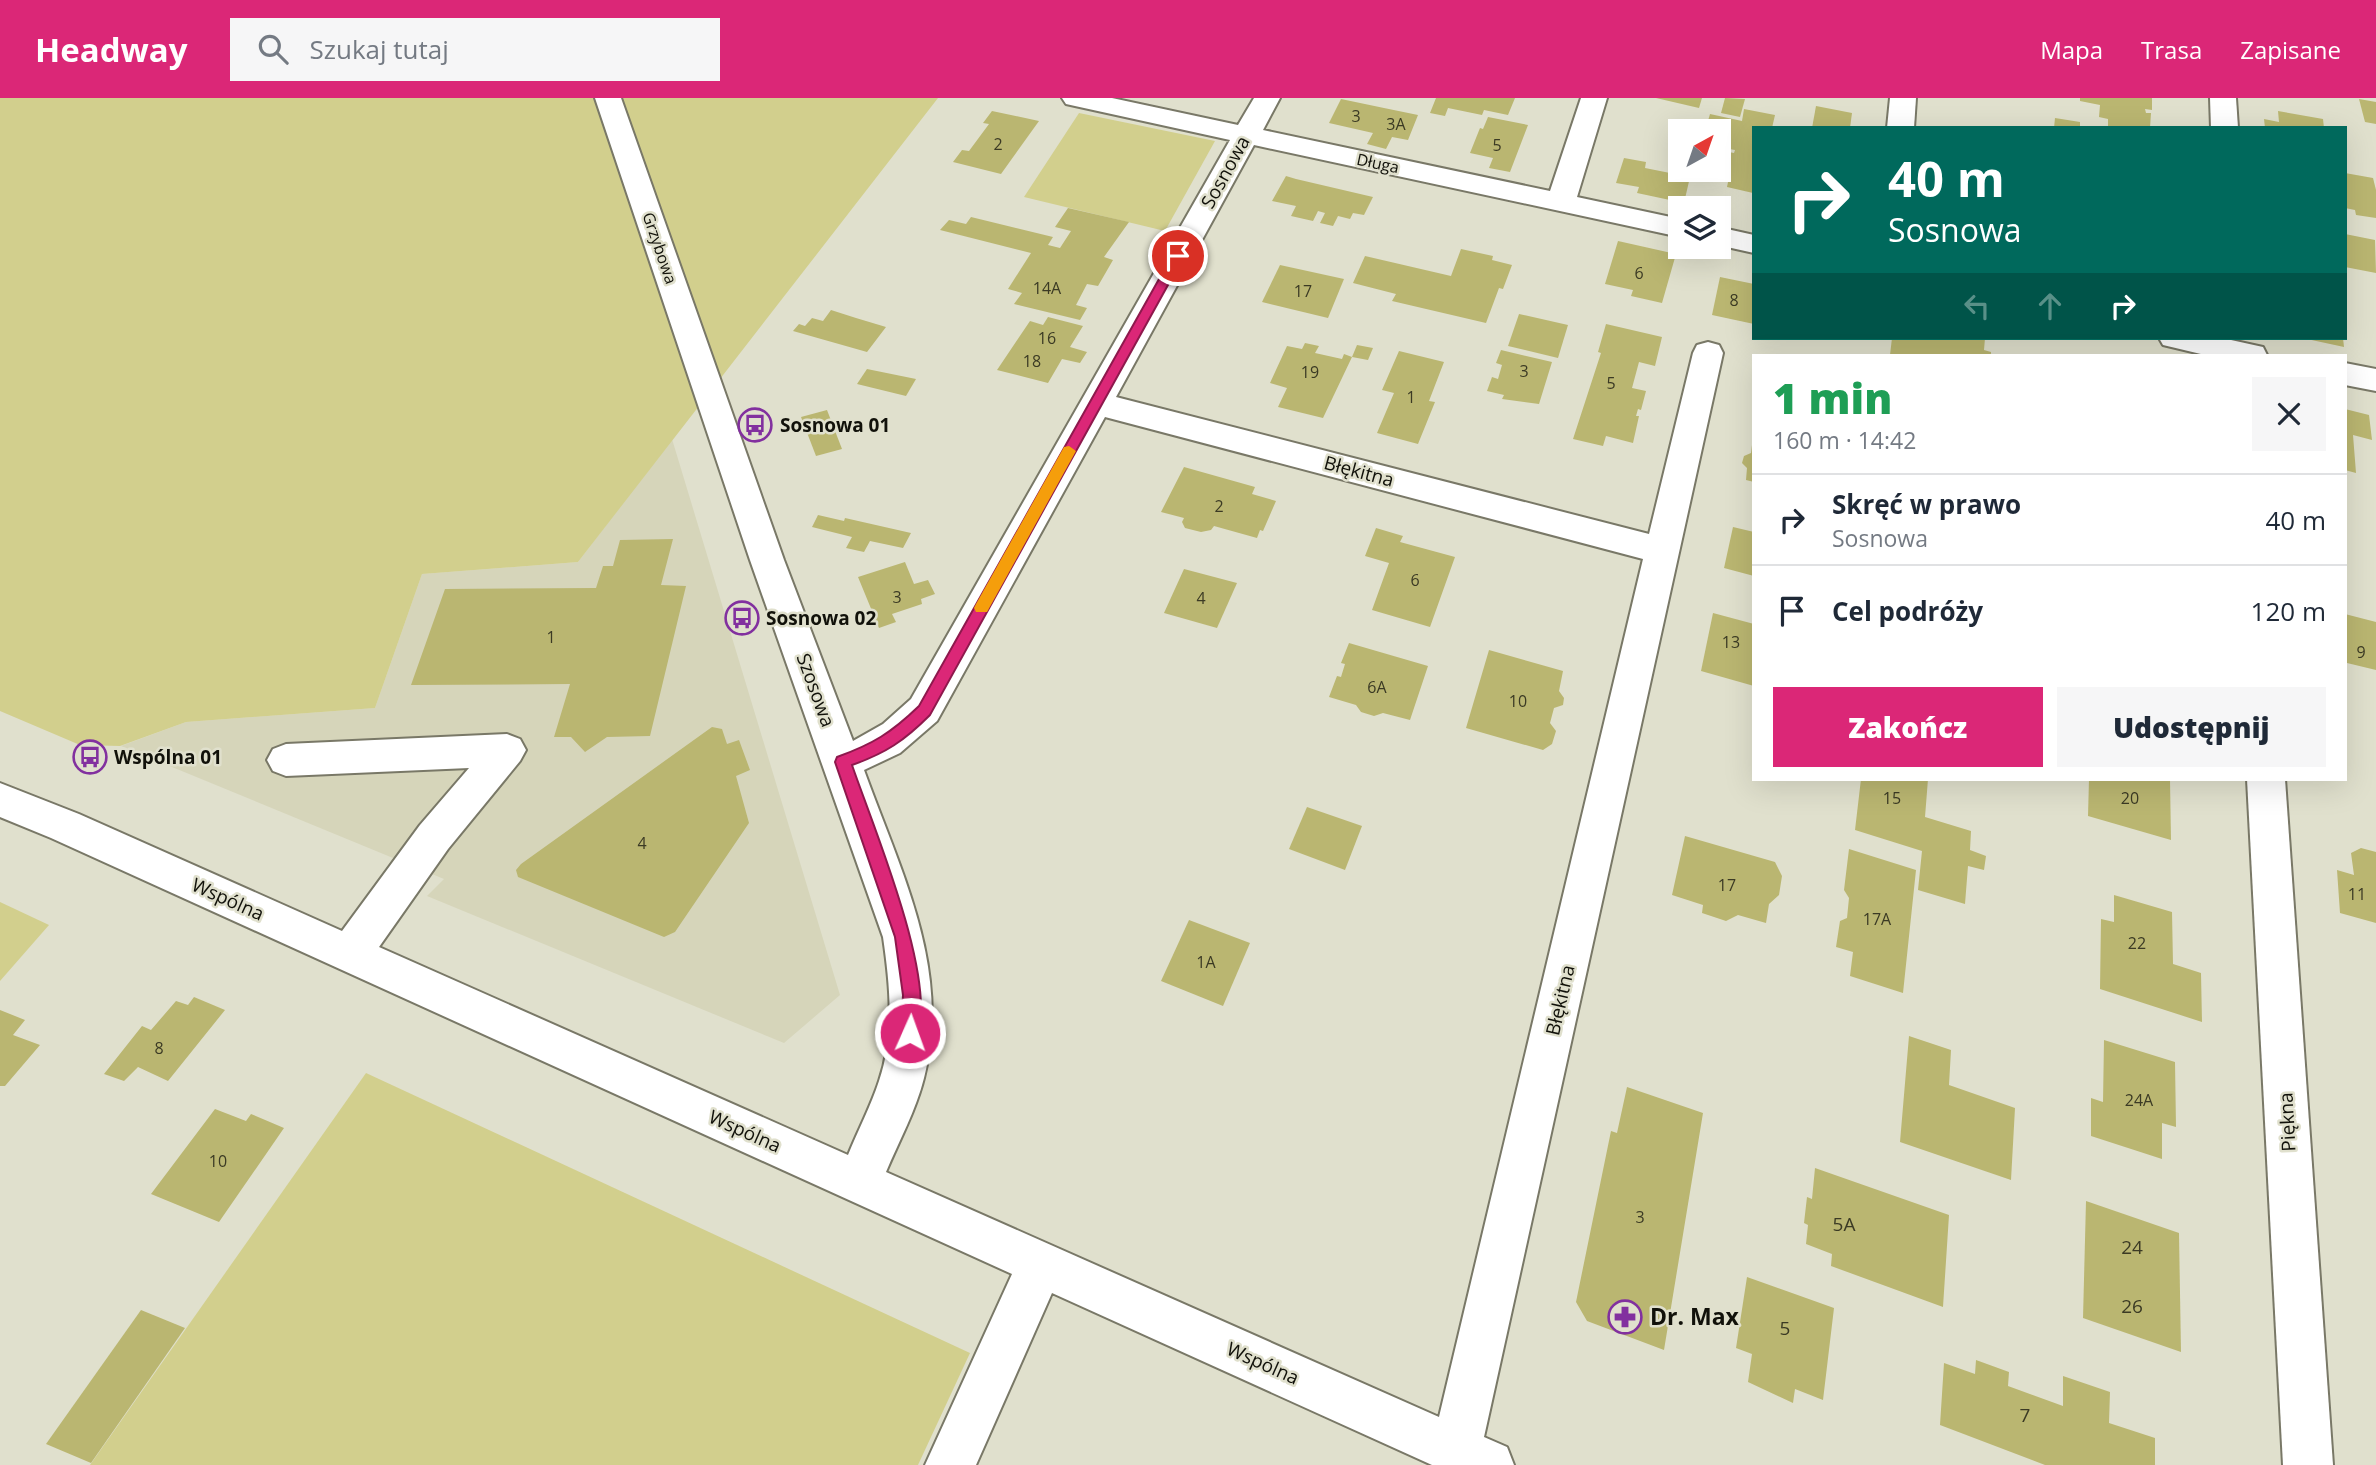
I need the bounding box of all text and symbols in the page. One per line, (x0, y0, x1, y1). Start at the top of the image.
search box (230, 18, 720, 81)
text: Headway (35, 27, 188, 72)
icon: search (254, 30, 292, 68)
text: Szukaj tutaj (310, 31, 449, 67)
text: Mapa (2040, 33, 2103, 66)
text: Trasa (2141, 33, 2202, 66)
text: Zapisane (2240, 33, 2341, 66)
house number: 3 (1351, 105, 1361, 127)
house number: 3A (1386, 113, 1407, 135)
north arrow (1668, 119, 1731, 182)
map controls (1668, 119, 1731, 259)
street label: Sosnowa (1194, 131, 1256, 213)
house number: 2 (993, 133, 1003, 155)
house number: 5 (1492, 134, 1502, 156)
text: 40 m (1888, 145, 2005, 211)
street label: Długa (1355, 148, 1401, 178)
icon: right (1773, 154, 1864, 245)
button: layers (1668, 196, 1731, 259)
text: Sosnowa (1888, 208, 2022, 251)
street label: Grzybowa (637, 209, 683, 287)
pin (1148, 226, 1208, 286)
icon: arrive (1159, 237, 1197, 275)
house number: 6 (1634, 262, 1644, 284)
house number: 14A (1033, 277, 1062, 299)
house number: 17 (1294, 280, 1312, 302)
icon: left (1958, 287, 1996, 325)
icon: ahead (2031, 287, 2069, 325)
icon: right (2104, 287, 2142, 325)
house number: 8 (1729, 289, 1739, 311)
house number: 16 (1038, 327, 1056, 349)
house number: 18 (1023, 350, 1041, 372)
house number: 3 (1519, 360, 1529, 382)
house number: 19 (1301, 361, 1319, 383)
text: 1 min (1773, 369, 1892, 426)
house number: 5 (1606, 372, 1616, 394)
button: close (2252, 377, 2326, 451)
house number: 1 (1406, 386, 1416, 408)
bus stop icon: Sosnowa 01 (736, 406, 774, 444)
place label: Sosnowa 01 (780, 412, 890, 438)
text: 160 m · 14:42 (1773, 424, 1916, 456)
street label: Błękitna (1321, 449, 1397, 493)
text: Skręć w prawo (1832, 486, 2021, 522)
house number: 2 (1214, 495, 1224, 517)
icon: right (1773, 501, 1811, 539)
text: 40 m (2265, 502, 2326, 538)
text: Sosnowa (1832, 522, 1928, 554)
house number: 6 (1410, 569, 1420, 591)
house number: 3 (892, 586, 902, 608)
house number: 4 (1196, 587, 1206, 609)
icon: arrive (1773, 592, 1811, 630)
text: Cel podróży (1832, 593, 1983, 629)
text: 120 m (2251, 593, 2326, 629)
bus stop icon: Sosnowa 02 (723, 599, 761, 637)
place label: Sosnowa 02 (766, 605, 876, 631)
house number: 1 (546, 626, 556, 648)
house number: 13 (1722, 631, 1740, 653)
house number: 9 (2356, 641, 2366, 663)
street label: Szosowa (791, 650, 841, 730)
house number: 6A (1367, 676, 1388, 698)
button: Zakończ (1773, 687, 2043, 767)
button: Udostępnij (2057, 687, 2326, 767)
house number: 10 (1509, 690, 1527, 712)
bus stop icon: Wspólna 01 (71, 738, 109, 776)
place label: Wspólna 01 (114, 744, 222, 770)
house number: 15 (1883, 787, 1901, 809)
house number: 20 (2121, 787, 2139, 809)
house number: 4 (637, 832, 647, 854)
street label: Wspólna (188, 872, 268, 926)
house number: 17 (1718, 874, 1736, 896)
house number: 11 (2348, 883, 2366, 905)
house number: 17A (1863, 908, 1892, 930)
house number: 22 (2128, 932, 2146, 954)
house number: 1A (1196, 951, 1217, 973)
street label: Błękitna (1539, 962, 1581, 1038)
position arrow (873, 996, 947, 1070)
house number: 8 (154, 1037, 164, 1059)
house number: 24A (2125, 1089, 2154, 1111)
street label: Piękna (2272, 1092, 2302, 1152)
street label: Wspólna (705, 1104, 785, 1158)
house number: 10 (209, 1150, 227, 1172)
house number: 3 (1635, 1206, 1645, 1228)
house number: 5A (1833, 1211, 1855, 1237)
house number: 24 (2121, 1234, 2143, 1260)
house number: 26 (2121, 1293, 2143, 1319)
pharmacy icon: Dr. Max (1606, 1298, 1644, 1336)
place label: Dr. Max (1650, 1300, 1740, 1332)
house number: 5 (1780, 1315, 1790, 1341)
street label: Wspólna (1223, 1336, 1303, 1390)
house number: 7 (2020, 1402, 2030, 1428)

